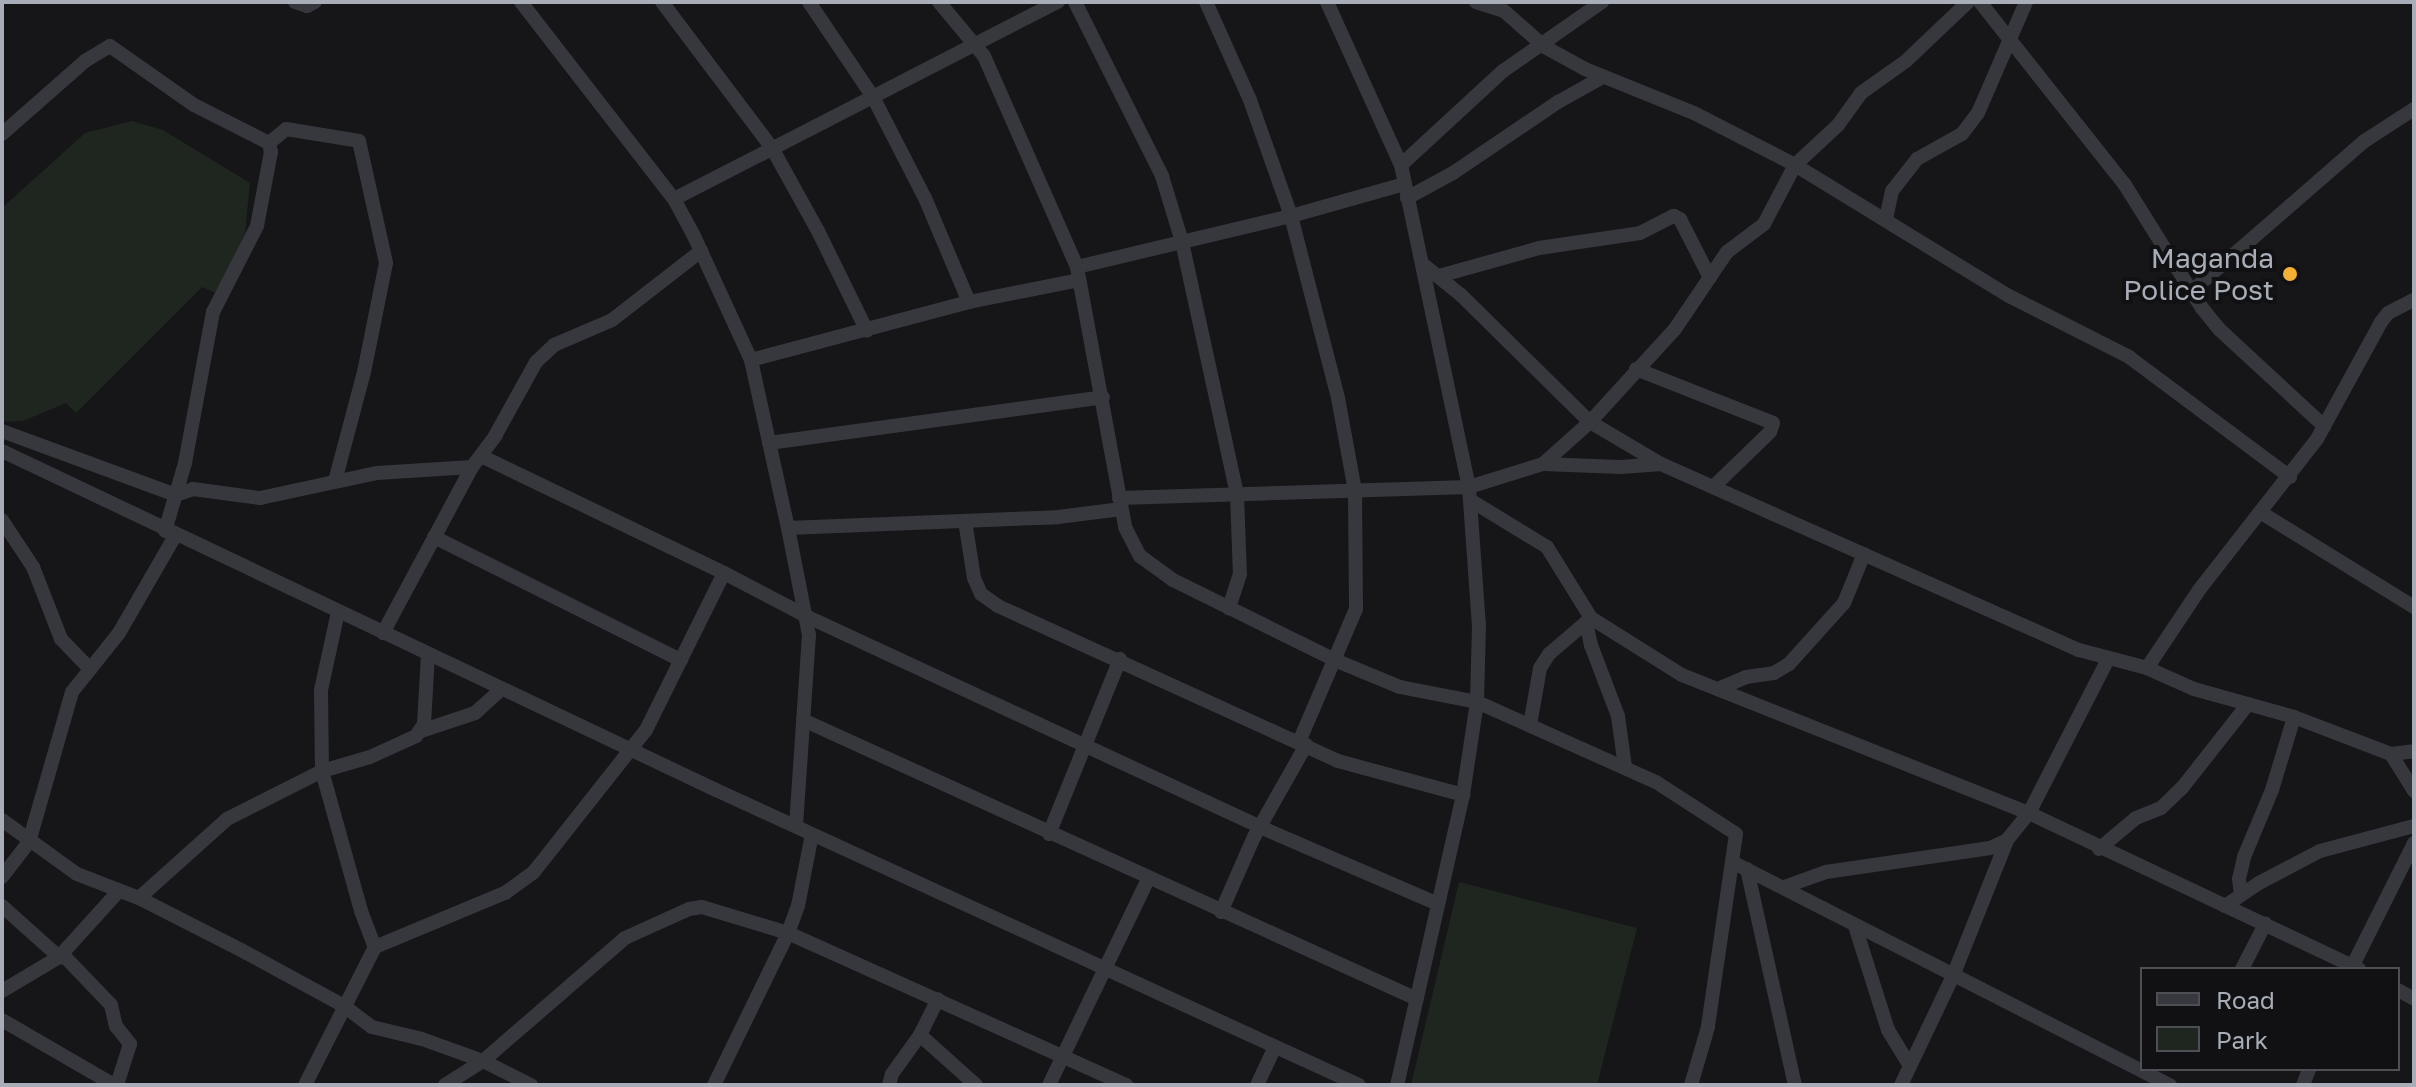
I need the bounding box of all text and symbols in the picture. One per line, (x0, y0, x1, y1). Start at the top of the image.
place label: Maganda Police Post (2123, 241, 2274, 307)
marker: Maganda Police Post (2281, 265, 2299, 283)
legend (2140, 967, 2400, 1071)
text: Road (2216, 985, 2275, 1014)
text: Park (2216, 1025, 2268, 1054)

